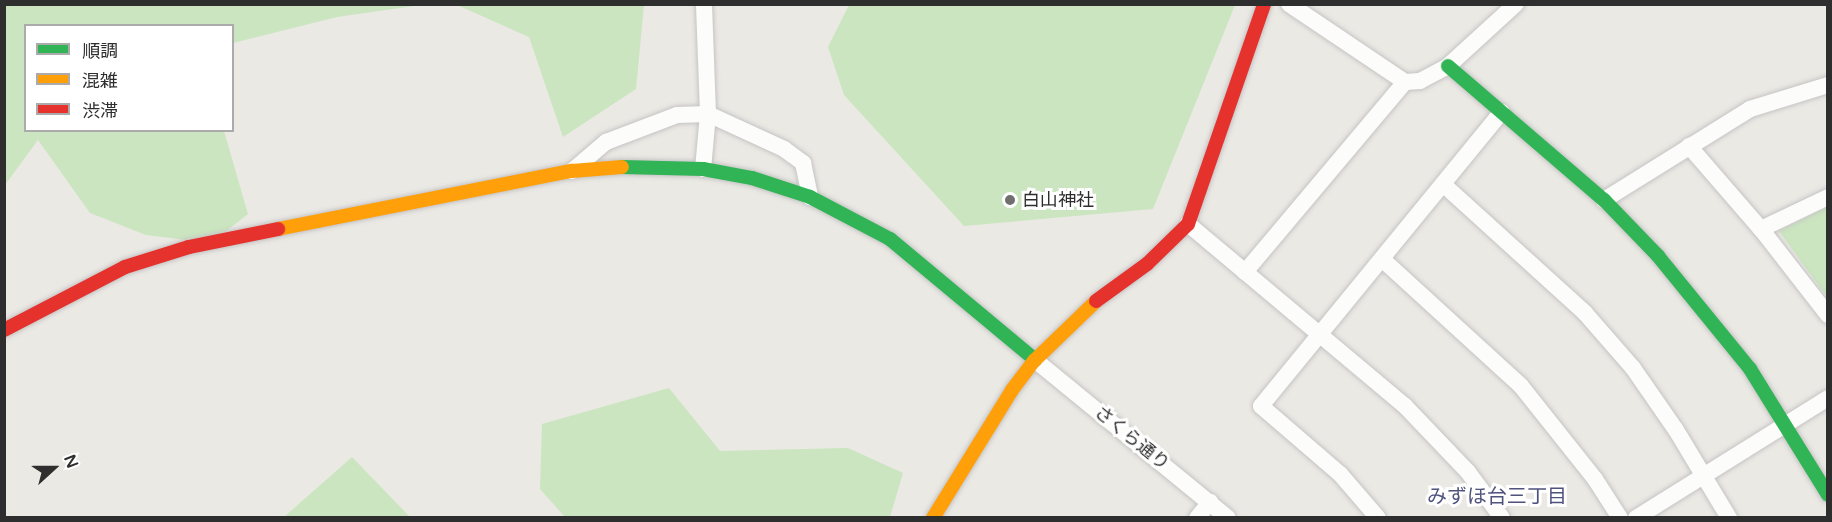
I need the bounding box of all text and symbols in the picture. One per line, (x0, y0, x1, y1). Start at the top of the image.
legend (24, 24, 234, 132)
text: 順調 (82, 40, 118, 62)
text: 混雑 (82, 70, 118, 92)
text: 渋滞 (82, 100, 118, 122)
place label: 白山神社 (1022, 189, 1094, 211)
marker: 白山神社 (1003, 193, 1017, 207)
street label: さくら通り (1090, 401, 1174, 475)
north arrow (24, 438, 84, 498)
text: N (59, 452, 82, 471)
district label: みずほ台三丁目 (1427, 485, 1567, 509)

